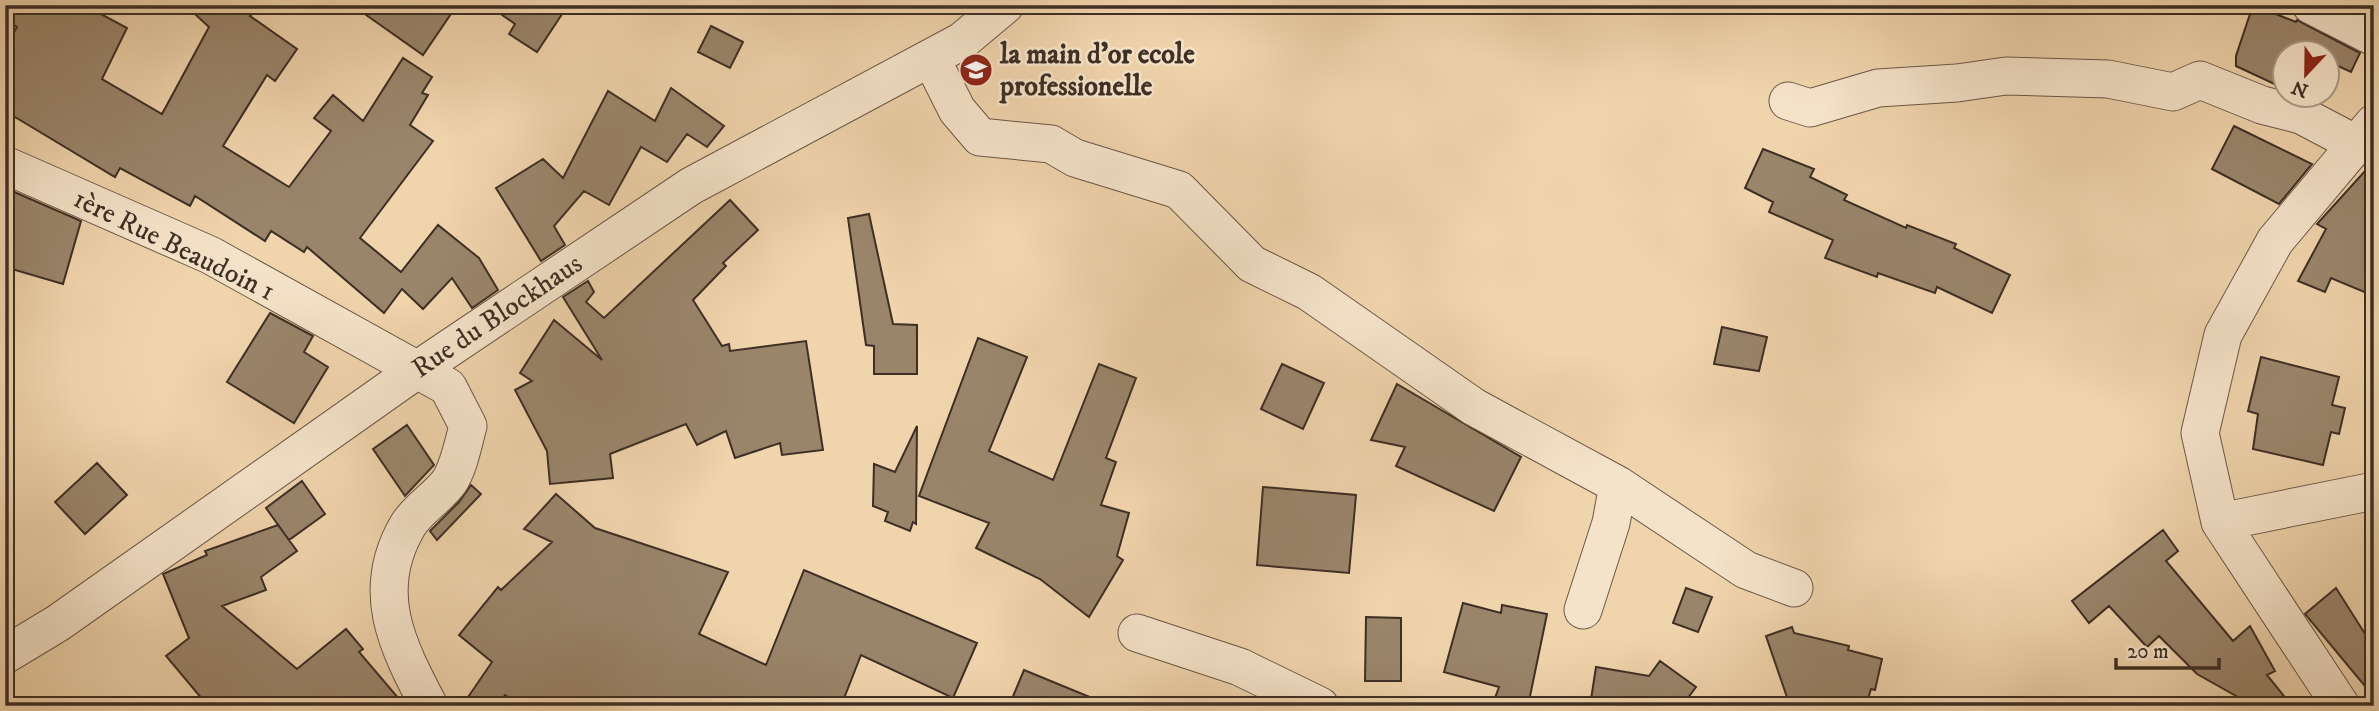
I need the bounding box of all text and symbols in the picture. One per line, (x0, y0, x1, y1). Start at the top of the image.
place label: la main d'or ecole professionelle (999, 37, 1195, 104)
north arrow (2270, 38, 2340, 108)
school or university icon: la main d'or ecole professionelle (957, 51, 995, 89)
text: N (2288, 75, 2312, 102)
street label: 1ère Rue Beaudoin 1 (67, 181, 281, 309)
street label: Rue du Blockhaus (405, 246, 589, 386)
scale bar (2116, 627, 2220, 671)
text: 20 m (2127, 639, 2169, 665)

